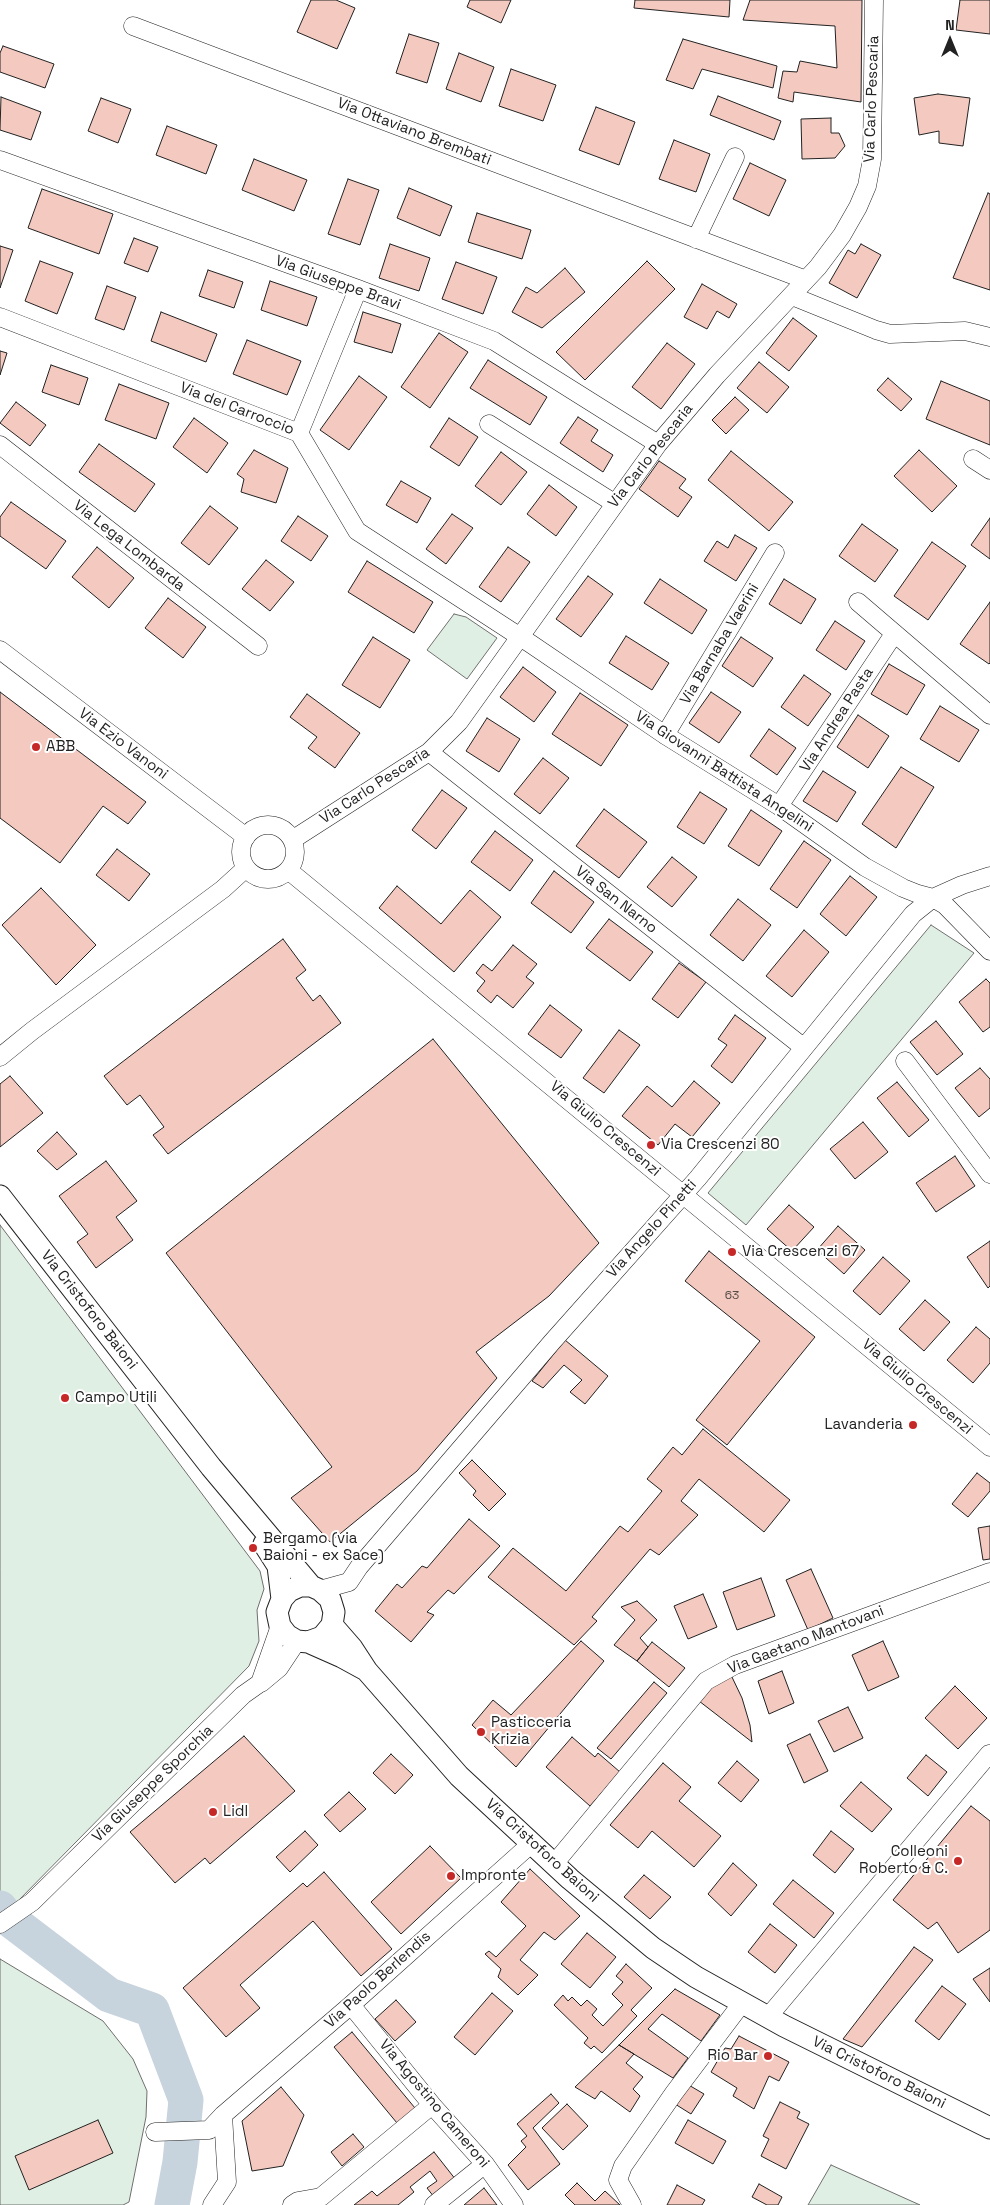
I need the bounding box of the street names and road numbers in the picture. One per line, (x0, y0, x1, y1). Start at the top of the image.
street label: Via Carlo Pescaria (861, 35, 883, 163)
street label: Via Ottaviano Brembati (334, 94, 494, 170)
street label: Via Giuseppe Bravi (273, 252, 403, 314)
street label: Via del Carroccio (177, 379, 297, 439)
street label: Via Carlo Pescaria (605, 400, 697, 512)
street label: Via Lega Lombarda (70, 497, 188, 595)
street label: Via Barnaba Vaerini (677, 580, 763, 708)
street label: Via Andrea Pasta (796, 664, 878, 776)
street label: Via Ezio Vanoni (75, 705, 171, 783)
street label: Via Giovanni Battista Angelini (632, 708, 816, 836)
street label: Via Carlo Pescaria (317, 744, 433, 828)
street label: Via San Narno (571, 862, 661, 938)
street label: Via Giulio Crescenzi (546, 1077, 664, 1181)
street label: Via Angelo Pinetti (603, 1176, 701, 1282)
street label: Via Cristoforo Baioni (37, 1247, 141, 1373)
street label: Via Giulio Crescenzi (858, 1335, 976, 1439)
street label: Via Gaetano Mantovani (725, 1602, 887, 1678)
street label: Via Giuseppe Sporchia (89, 1722, 217, 1846)
street label: Via Cristoforo Baioni (482, 1795, 602, 1907)
street label: Via Paolo Berlendis (321, 1928, 435, 2032)
street label: Via Cristoforo Baioni (809, 2033, 949, 2113)
street label: Via Agostino Cameroni (375, 2036, 493, 2172)

